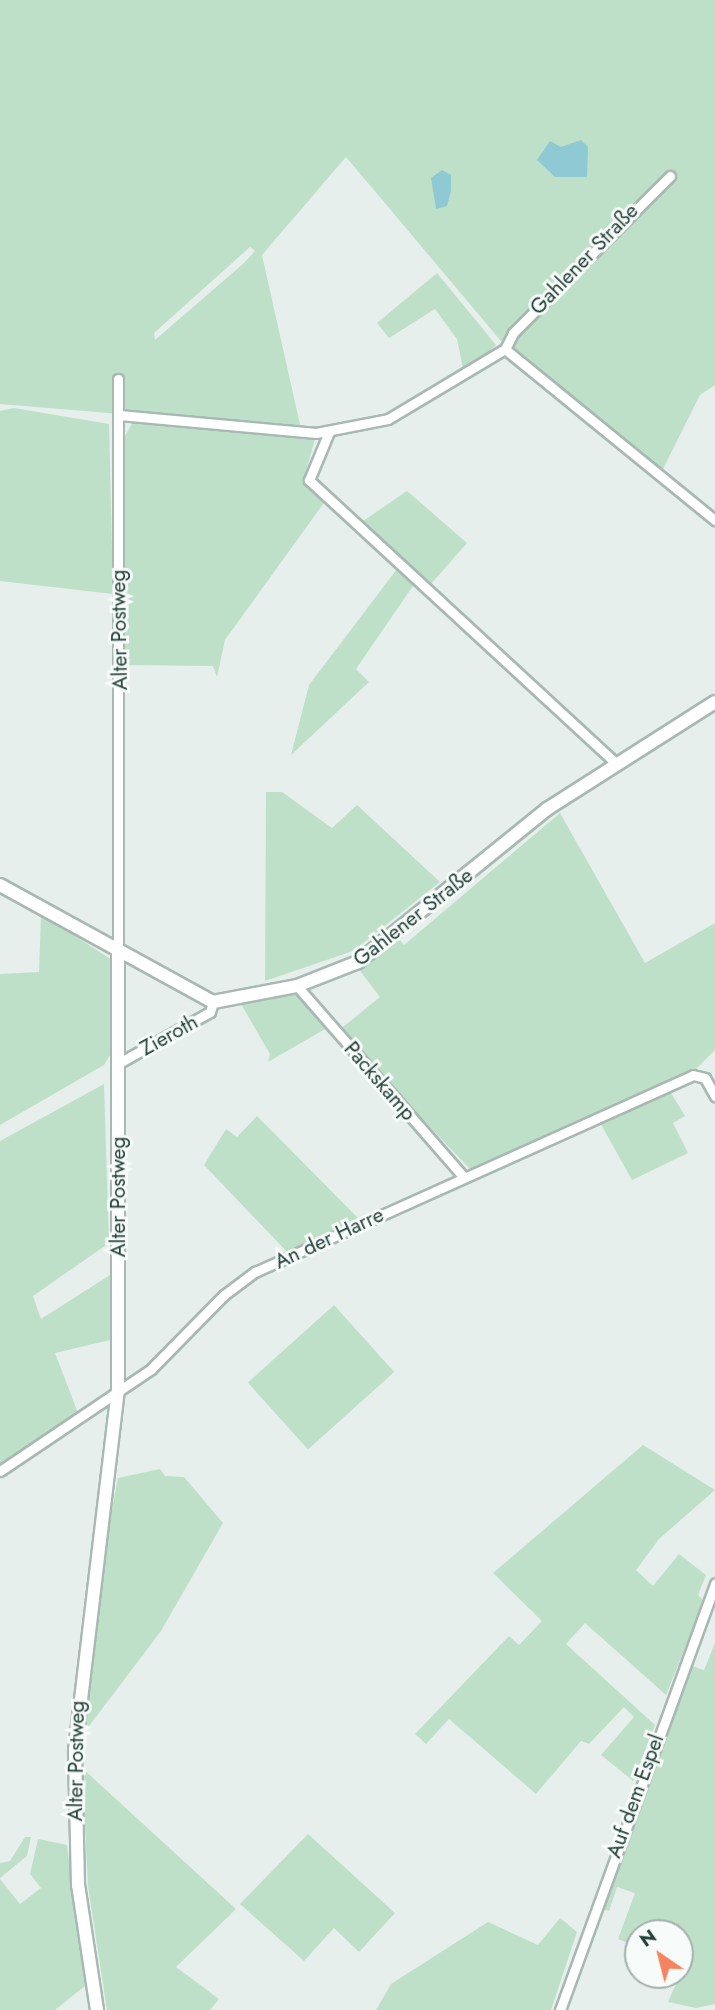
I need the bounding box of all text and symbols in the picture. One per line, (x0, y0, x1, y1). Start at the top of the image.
street label: Gahlener Straße (525, 198, 643, 320)
street label: Alter Postweg (105, 569, 133, 691)
street label: Gahlener Straße (348, 862, 478, 972)
street label: Zieroth (136, 1009, 202, 1061)
street label: Packskamp (339, 1036, 421, 1126)
street label: Alter Postweg (105, 1137, 131, 1257)
street label: An der Harre (270, 1202, 388, 1274)
street label: Alter Postweg (62, 1700, 90, 1822)
street label: Auf dem Espel (601, 1731, 669, 1861)
north arrow (624, 1919, 694, 1989)
text: N (634, 1923, 662, 1953)

